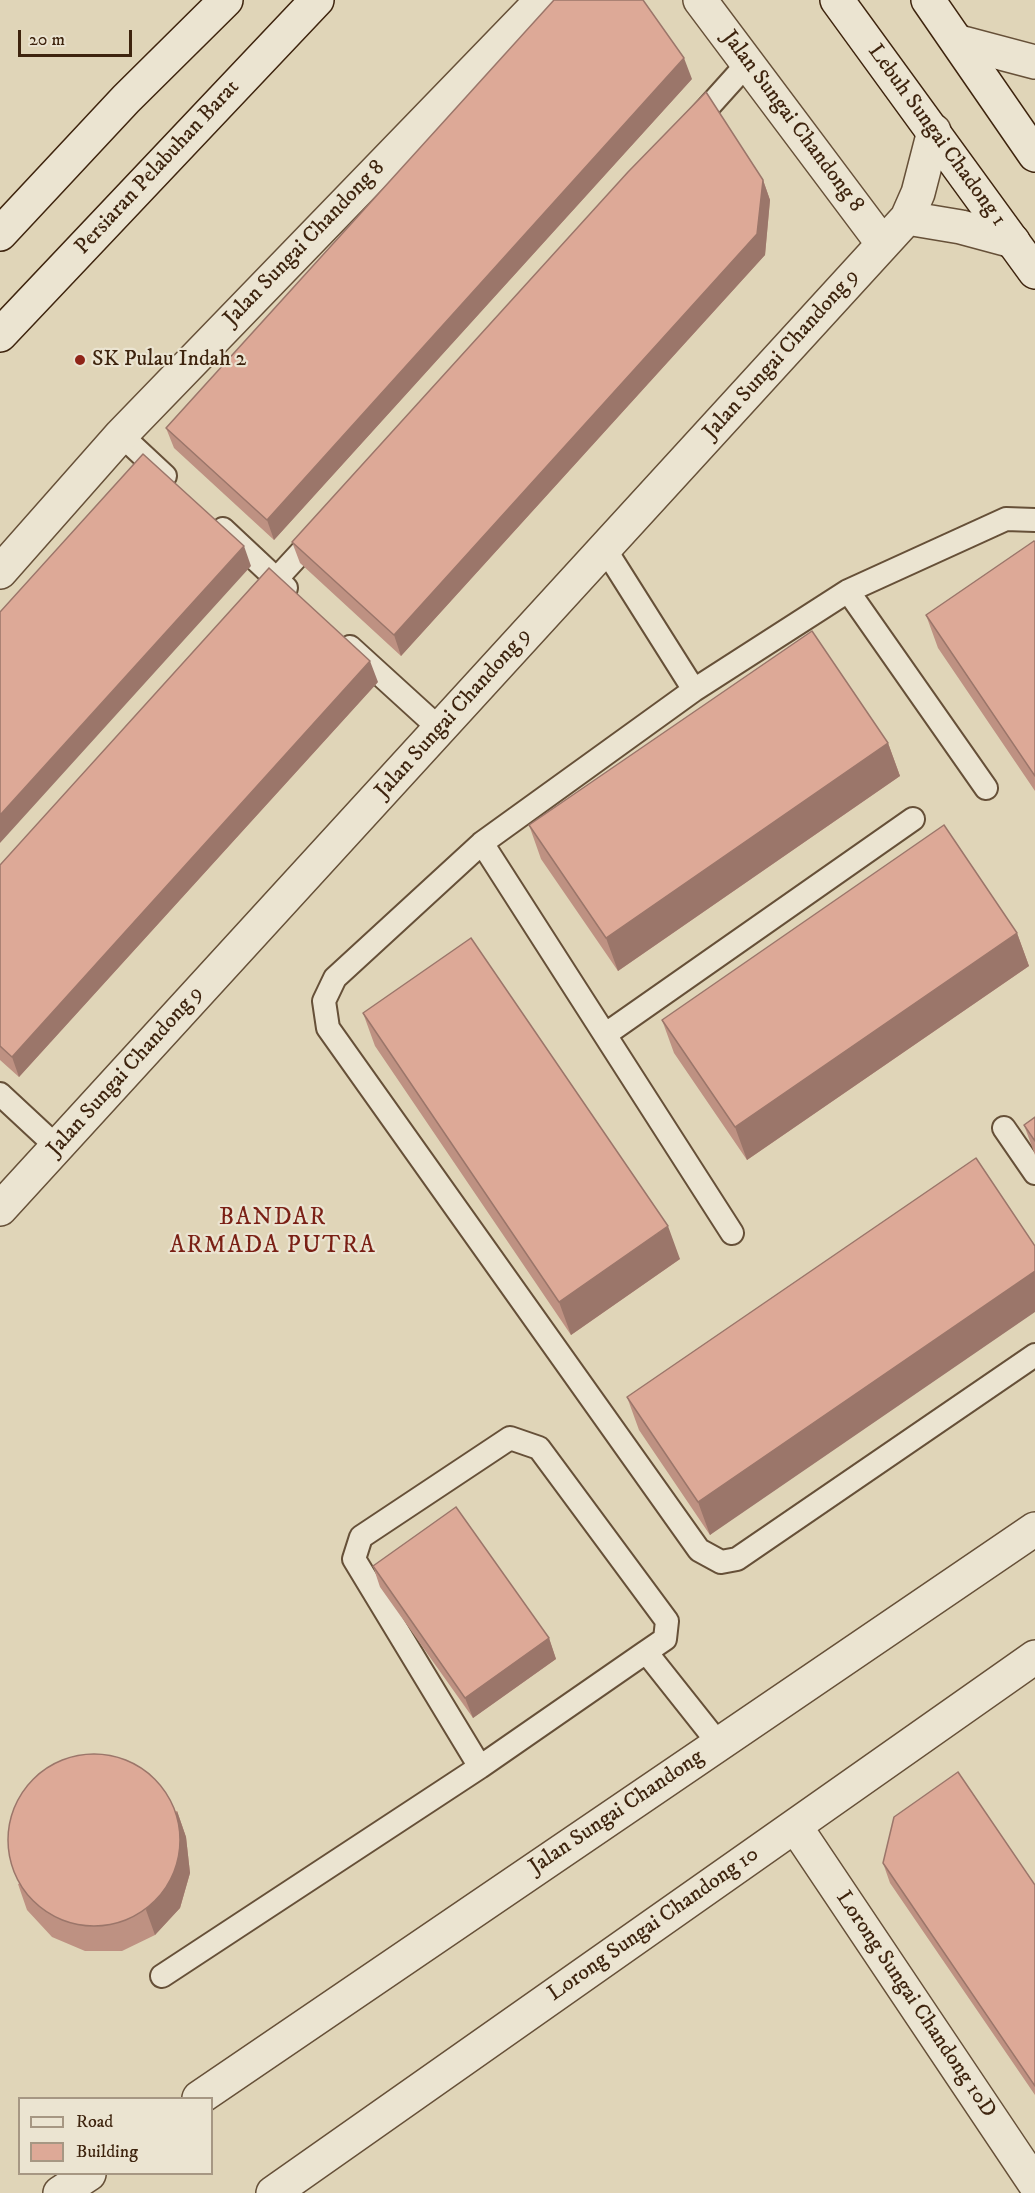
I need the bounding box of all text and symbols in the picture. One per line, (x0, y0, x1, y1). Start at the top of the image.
scale bar (21, 18, 135, 56)
street label: Jalan Sungai Chandong 8 (715, 26, 869, 218)
text: 20 m (29, 29, 65, 51)
street label: Lebuh Sungai Chadong 1 (861, 40, 1011, 232)
street label: Persiaran Pelabuhan Barat (70, 75, 246, 261)
street label: Jalan Sungai Chandong 8 (219, 156, 391, 332)
street label: Jalan Sungai Chandong 9 (698, 264, 866, 446)
place label: SK Pulau Indah 2 (92, 347, 246, 373)
marker: SK Pulau Indah 2 (73, 353, 87, 367)
street label: Jalan Sungai Chandong 9 (370, 623, 538, 805)
street label: Jalan Sungai Chandong 9 (42, 981, 210, 1163)
district label: BANDAR ARMADA PUTRA (170, 1205, 376, 1261)
street label: Jalan Sungai Chandong (525, 1745, 709, 1881)
street label: Lorong Sungai Chandong 10 (543, 1842, 765, 2008)
street label: Lorong Sungai Chandong 10D (829, 1886, 1001, 2124)
legend (18, 2097, 213, 2175)
text: Road (76, 2111, 113, 2133)
text: Building (76, 2141, 138, 2163)

